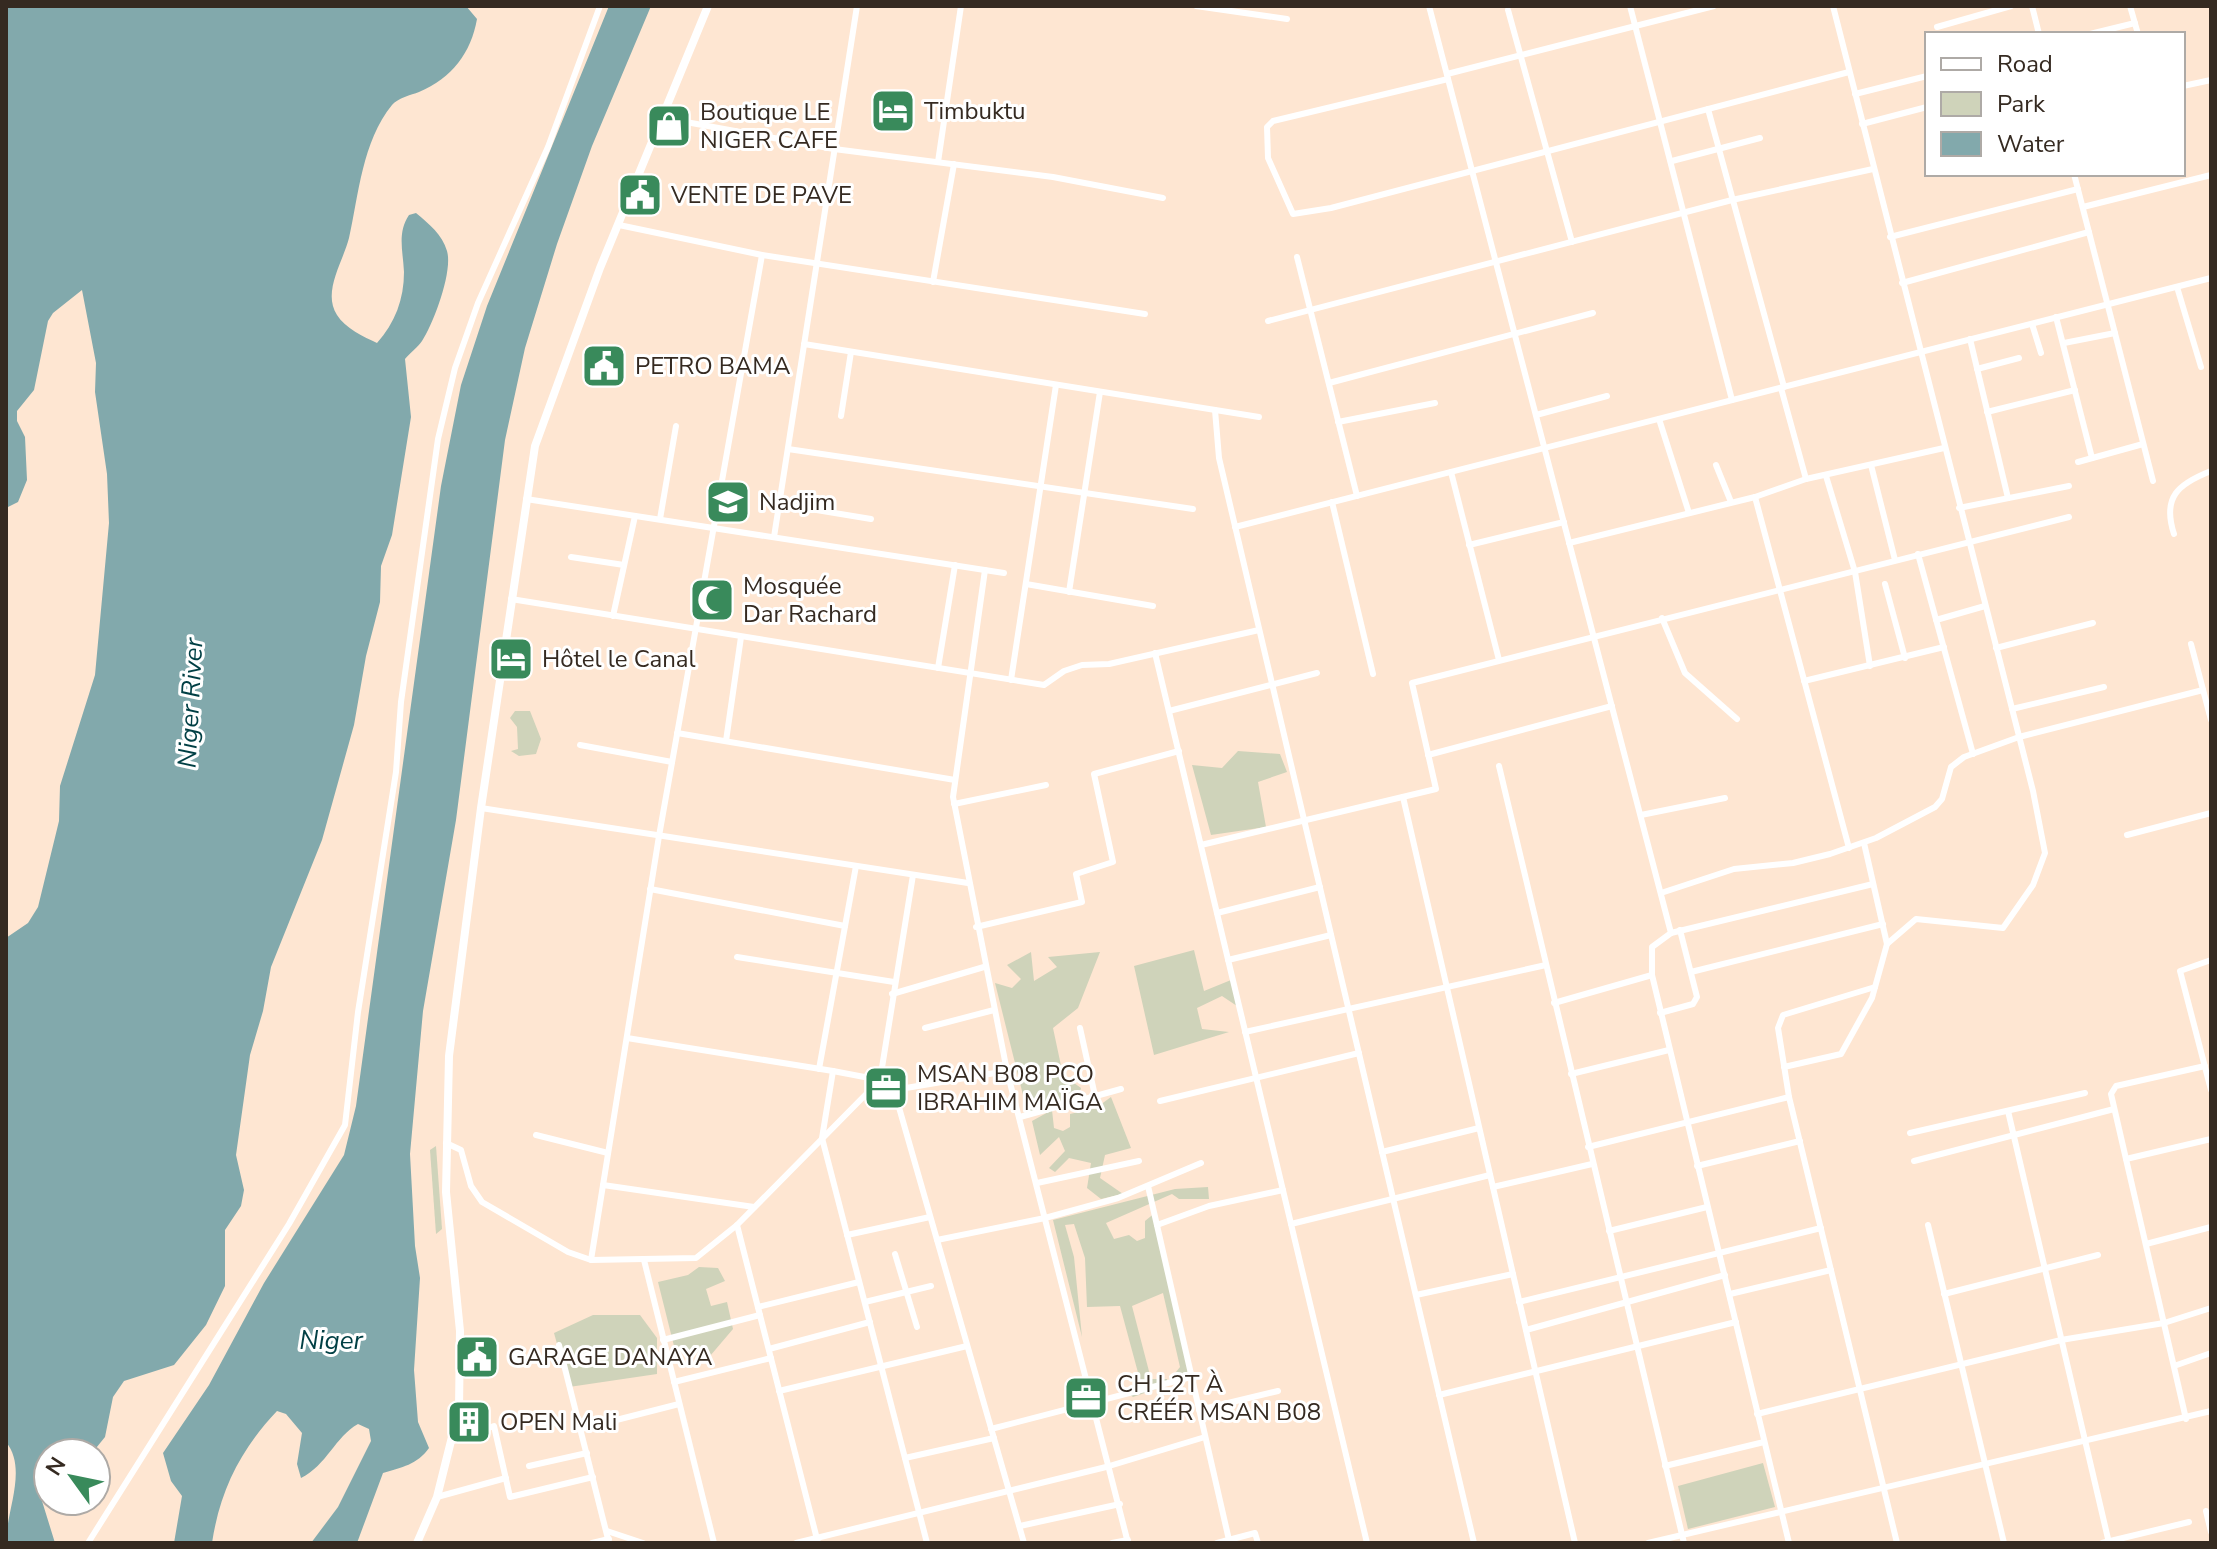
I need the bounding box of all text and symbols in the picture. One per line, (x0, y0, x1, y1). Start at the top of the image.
legend (1925, 32, 2185, 176)
text: Road (1997, 48, 2053, 80)
hotel icon: Timbuktu (869, 87, 917, 135)
text: Park (1997, 88, 2046, 120)
place label: Timbuktu (924, 95, 1026, 127)
place label: Boutique LE NIGER CAFE (700, 96, 838, 156)
shop icon: Boutique LE NIGER CAFE (645, 102, 693, 150)
text: Water (1997, 128, 2065, 160)
public building icon: VENTE DE PAVE (616, 171, 664, 219)
place label: VENTE DE PAVE (670, 179, 852, 211)
public building icon: PETRO BAMA (580, 342, 628, 390)
place label: PETRO BAMA (635, 350, 791, 382)
school or university icon: Nadjim (704, 478, 752, 526)
place label: Nadjim (759, 486, 835, 518)
place label: Mosquée Dar Rachard (743, 570, 877, 630)
mosque icon: Mosquée Dar Rachard (688, 576, 736, 624)
hotel icon: Hôtel le Canal (487, 635, 535, 683)
water label: Niger River (170, 636, 211, 769)
place label: Hôtel le Canal (542, 643, 696, 675)
place label: MSAN B08 PCO IBRAHIM MAÏGA (917, 1058, 1103, 1118)
office icon: MSAN B08 PCO IBRAHIM MAÏGA (862, 1064, 910, 1112)
water label: Niger (299, 1323, 364, 1358)
public building icon: GARAGE DANAYA (453, 1333, 501, 1381)
place label: GARAGE DANAYA (508, 1341, 713, 1373)
place label: CH L2T À CRÉÉR MSAN B08 (1117, 1368, 1321, 1428)
office icon: CH L2T À CRÉÉR MSAN B08 (1062, 1374, 1110, 1422)
building icon: OPEN Mali (445, 1398, 493, 1446)
place label: OPEN Mali (500, 1406, 617, 1438)
north arrow (32, 1437, 112, 1517)
text: N (39, 1452, 73, 1482)

